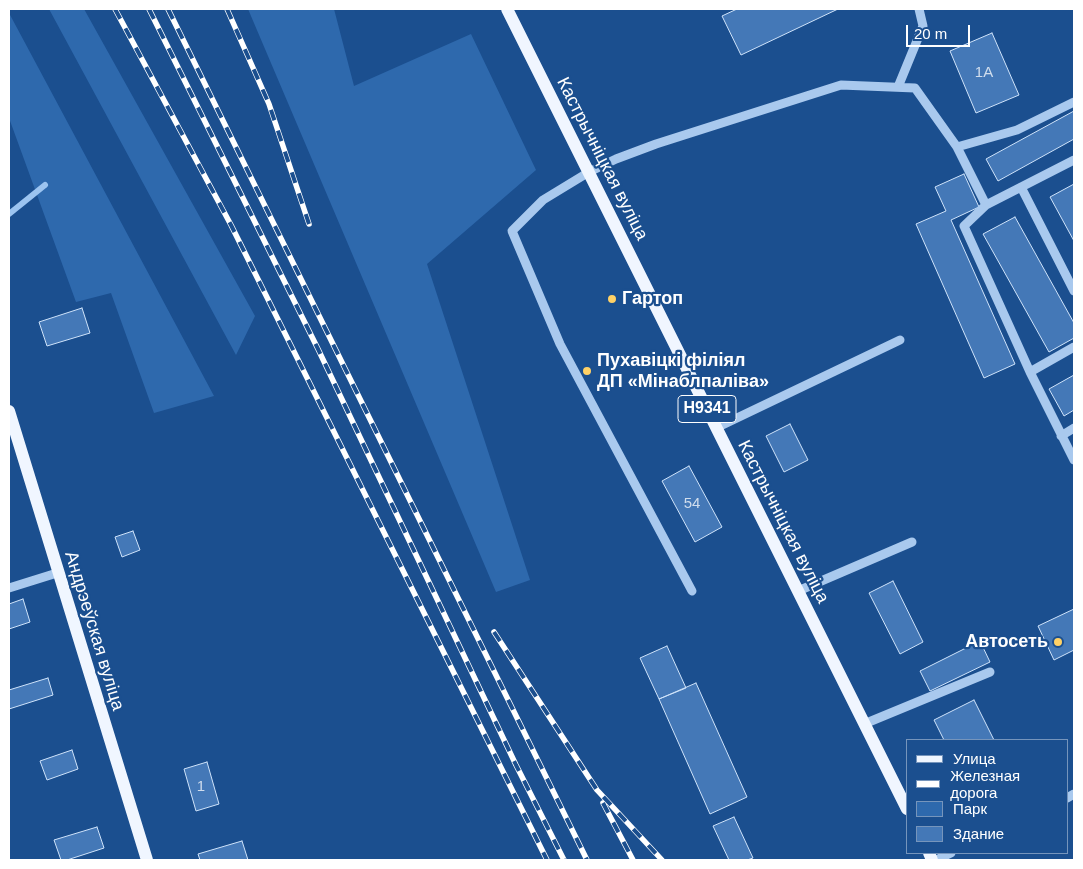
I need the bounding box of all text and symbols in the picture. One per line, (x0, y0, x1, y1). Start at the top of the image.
scale bar (908, 15, 972, 47)
text: 20 m (914, 25, 947, 42)
house number: 1А (975, 64, 993, 82)
street label: Кастрычніцкая вуліца (552, 74, 652, 244)
place label: Гартоп (622, 288, 683, 310)
marker: Гартоп (606, 293, 618, 305)
place label: Пухавіцкі філіял ДП «Мінаблпаліва» (597, 350, 769, 392)
marker: Пухавіцкі філіял ДП «Мінаблпаліва» (581, 365, 593, 377)
road number: Н9341 (678, 396, 736, 422)
street label: Кастрычніцкая вуліца (733, 437, 833, 607)
house number: 54 (684, 495, 700, 513)
street label: Андрэеўская вуліца (59, 549, 129, 713)
place label: Автосеть (965, 631, 1048, 653)
marker: Автосеть (1052, 636, 1064, 648)
legend (906, 739, 1068, 854)
text: Улица (953, 750, 996, 767)
text: Железная дорога (950, 767, 1020, 801)
house number: 1 (197, 778, 205, 796)
text: Парк (953, 800, 987, 817)
text: Здание (953, 825, 1004, 842)

